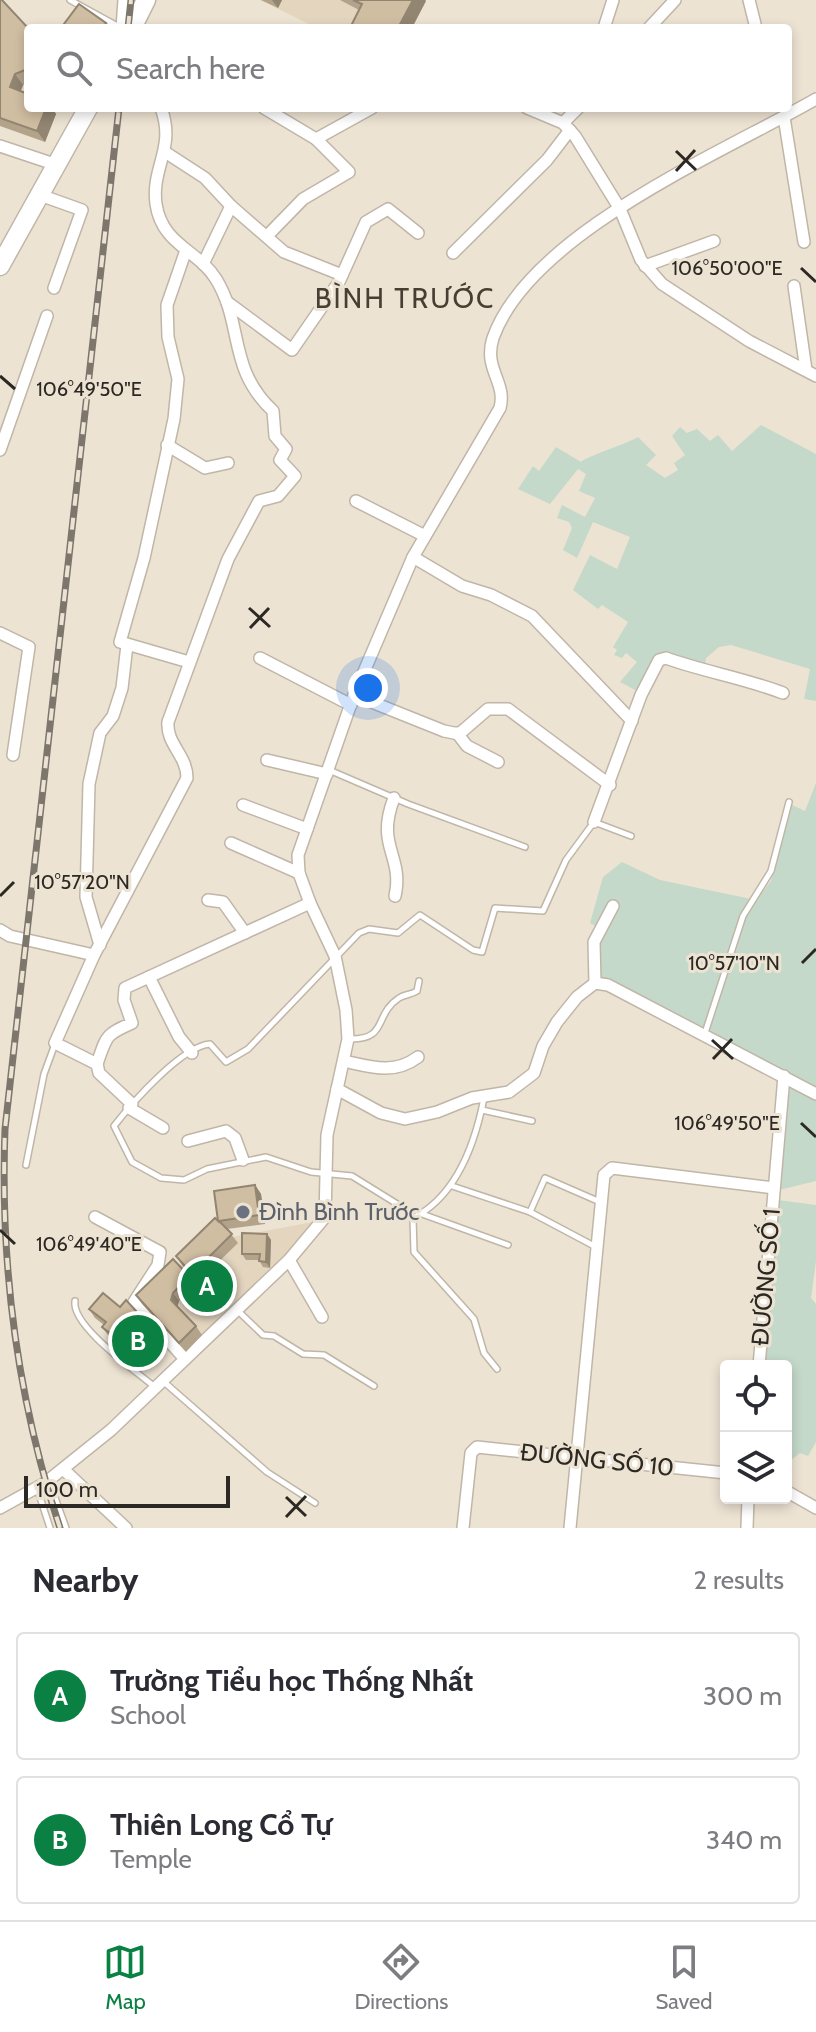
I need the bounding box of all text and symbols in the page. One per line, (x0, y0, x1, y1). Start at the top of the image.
search box (24, 24, 792, 112)
icon: search (52, 46, 96, 90)
text: Search here (116, 50, 265, 87)
text: 106°50'00"E (671, 256, 783, 280)
district label: BÌNH TRƯỚC (315, 281, 495, 315)
text: 106°49'50"E (36, 377, 142, 401)
your location (348, 668, 388, 708)
text: 10°57'20"N (34, 870, 130, 894)
text: 10°57'10"N (688, 951, 780, 975)
text: 106°49'50"E (674, 1111, 780, 1135)
place label: Đình Bình Trước (259, 1197, 420, 1226)
marker: Đình Bình Trước (234, 1203, 252, 1221)
street label: ĐƯỜNG SỐ 1 (743, 1207, 786, 1347)
text: 106°49'40"E (36, 1232, 142, 1256)
pin: A (181, 1256, 233, 1316)
pin: B (112, 1311, 164, 1371)
map controls (720, 1360, 792, 1504)
button: locate (720, 1360, 792, 1432)
button: layers (720, 1432, 792, 1504)
street label: ĐƯỜNG SỐ 10 (519, 1435, 675, 1482)
scale bar (24, 1472, 230, 1508)
text: 100 m (36, 1476, 98, 1503)
text: Nearby (32, 1559, 139, 1601)
text: 2 results (693, 1564, 784, 1596)
text: Trường Tiểu học Thống Nhất (110, 1662, 473, 1699)
text: A (52, 1680, 68, 1712)
text: 300 m (703, 1680, 782, 1712)
text: School (110, 1699, 186, 1731)
text: Thiên Long Cổ Tự (110, 1806, 332, 1843)
text: B (52, 1824, 68, 1856)
text: 340 m (706, 1824, 782, 1856)
text: Temple (110, 1843, 192, 1875)
tab: Map (103, 1940, 147, 2015)
tab: Directions (354, 1940, 448, 2015)
tab: Saved (655, 1940, 713, 2015)

